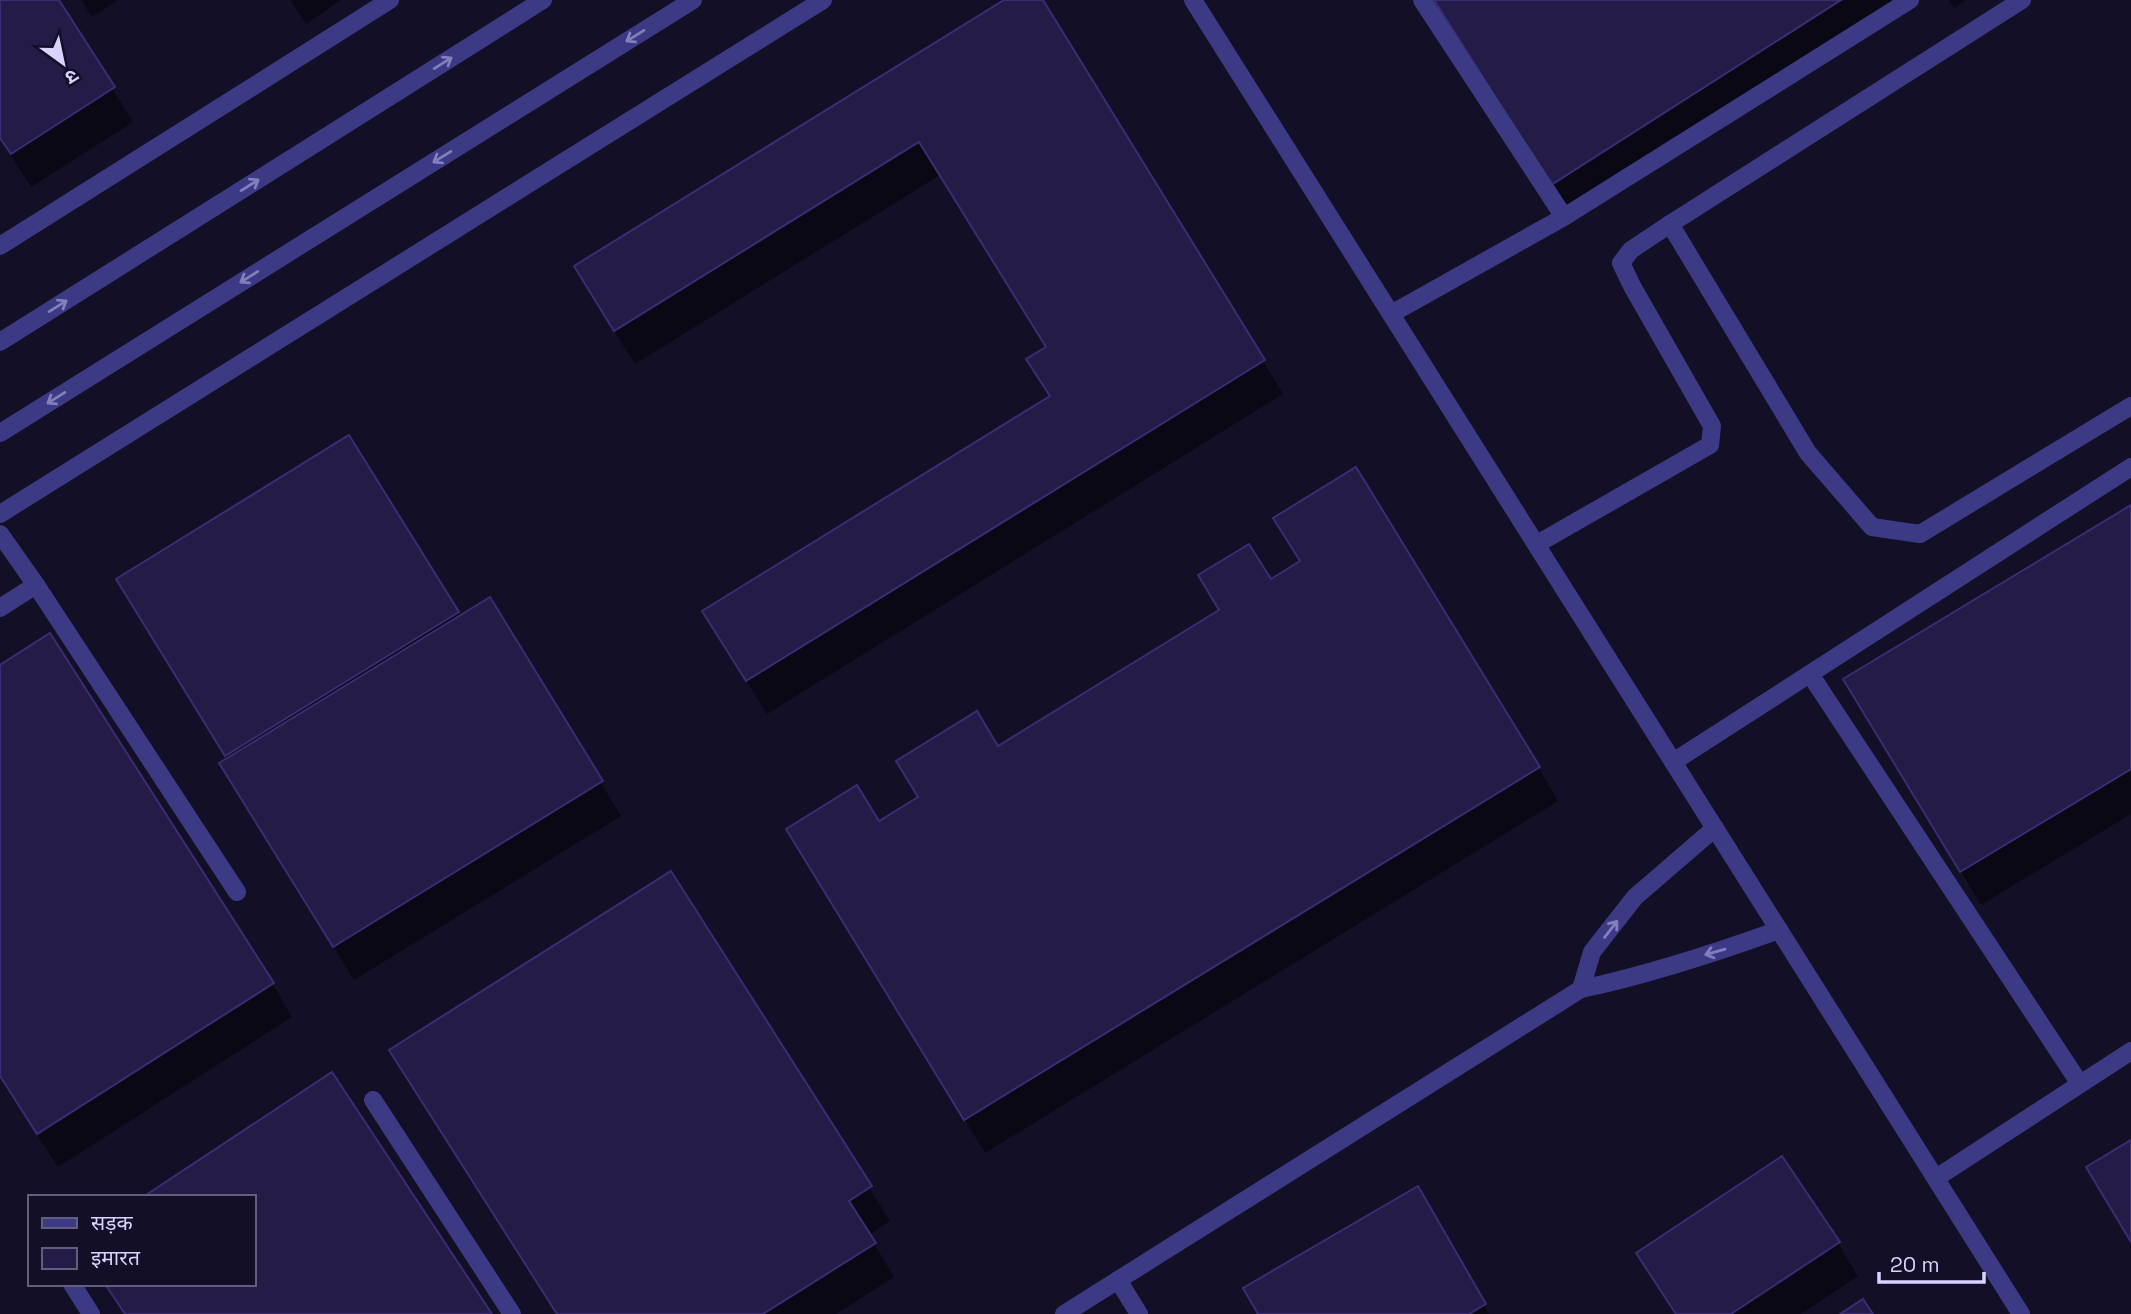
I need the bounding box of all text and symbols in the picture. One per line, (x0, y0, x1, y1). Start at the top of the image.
north arrow (28, 28, 98, 98)
one-way arrow (626, 30, 646, 44)
one-way arrow (432, 56, 452, 70)
text: उ (60, 63, 83, 91)
one-way arrow (433, 150, 453, 164)
one-way arrow (240, 177, 260, 191)
one-way arrow (240, 271, 260, 285)
one-way arrow (47, 299, 67, 313)
one-way arrow (47, 391, 67, 405)
one-way arrow (1603, 920, 1618, 938)
one-way arrow (1704, 946, 1726, 959)
legend (28, 1195, 256, 1286)
text: सड़क (91, 1209, 133, 1236)
scale bar (1879, 1240, 1984, 1284)
text: इमारत (91, 1244, 141, 1271)
text: 20 m (1890, 1251, 1940, 1278)

